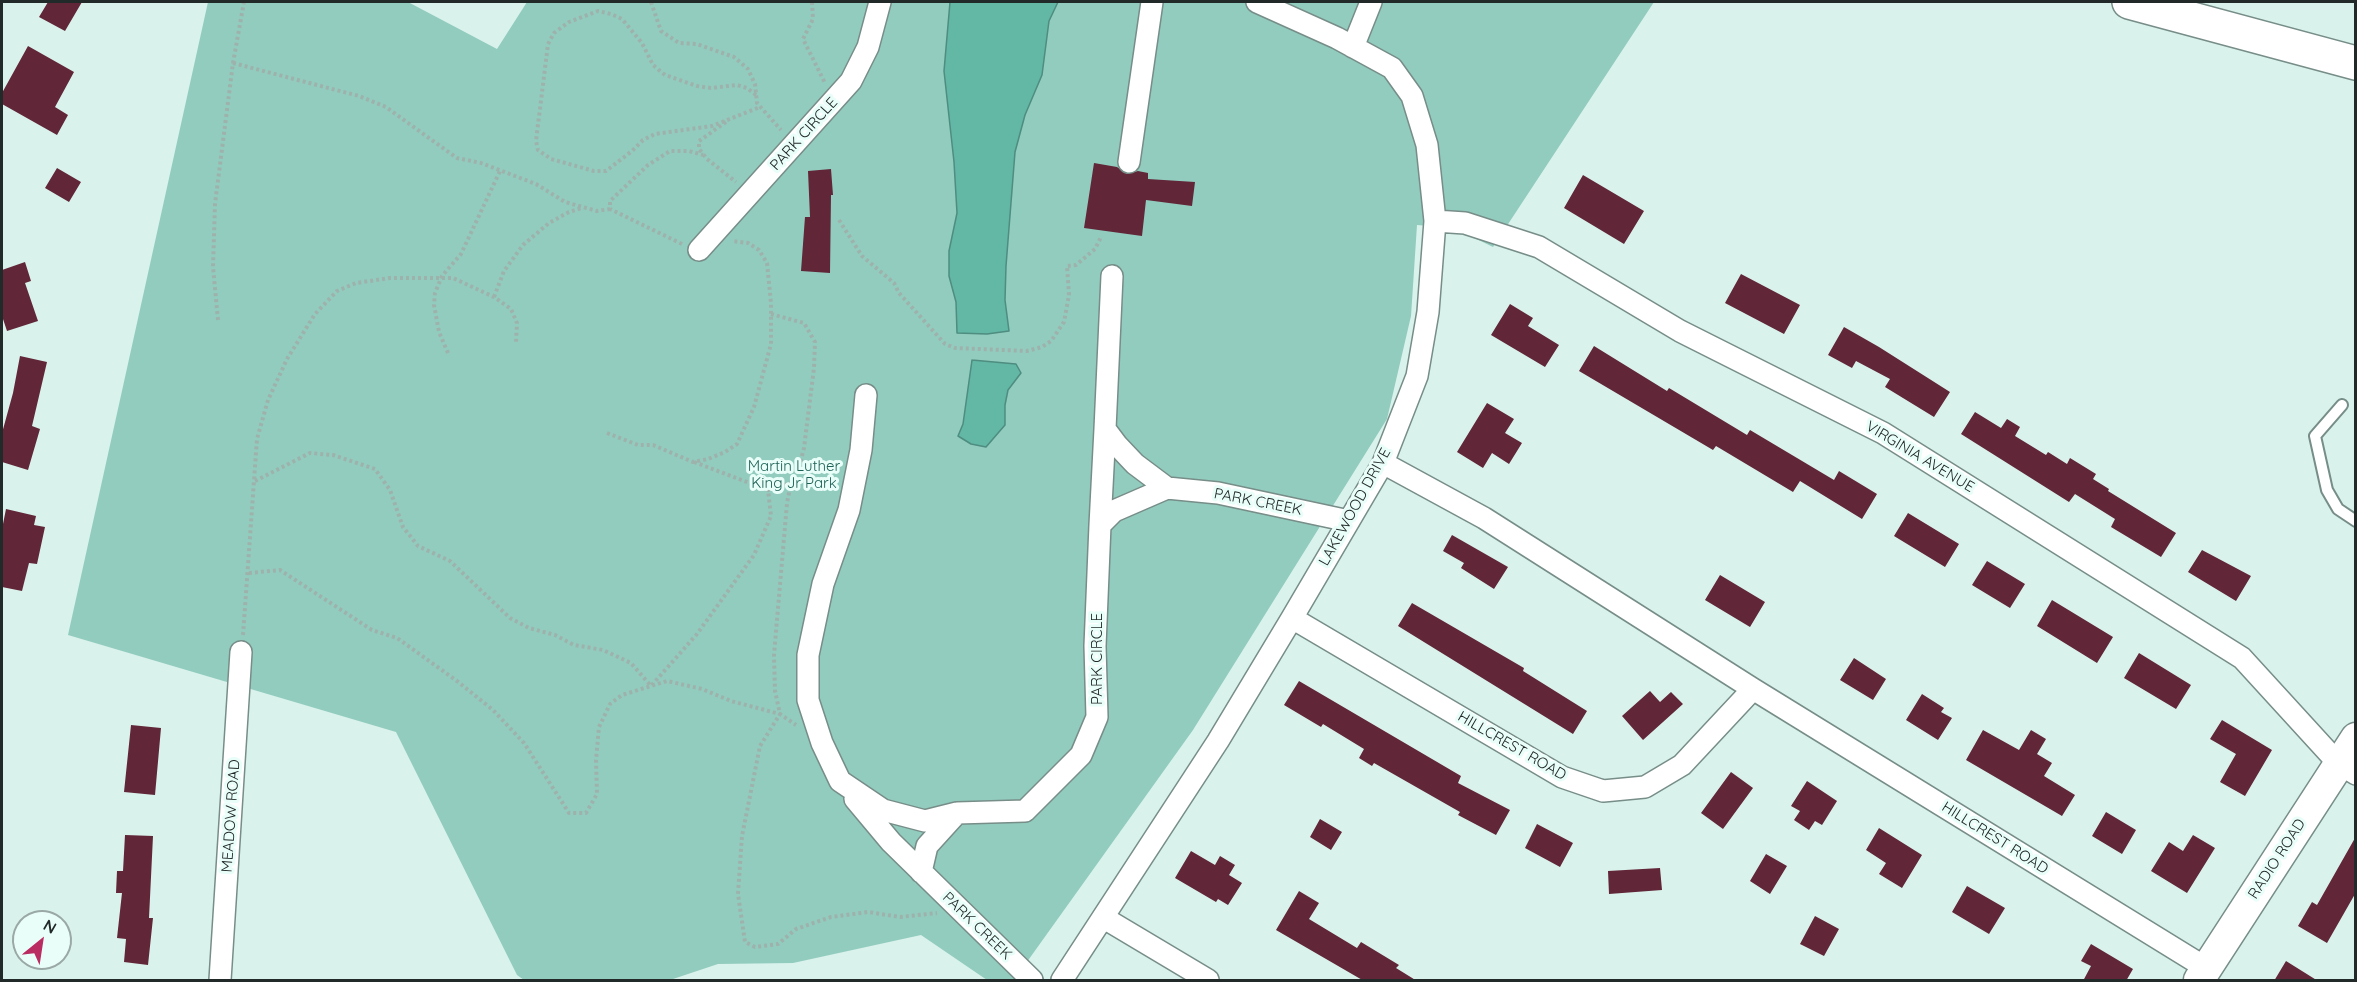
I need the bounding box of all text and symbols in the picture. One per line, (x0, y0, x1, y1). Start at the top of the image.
street label: PARK CIRCLE (767, 94, 841, 174)
street label: VIRGINIA AVENUE (1863, 418, 1977, 496)
street label: LAKEWOOD DRIVE (1315, 445, 1395, 569)
park label: Martin Luther King Jr Park (748, 457, 840, 492)
street label: PARK CREEK (1212, 485, 1304, 519)
street label: PARK CIRCLE (1088, 613, 1106, 705)
street label: HILLCREST ROAD (1455, 708, 1569, 784)
street label: MEADOW ROAD (218, 759, 244, 873)
street label: HILLCREST ROAD (1938, 798, 2052, 878)
street label: RADIO ROAD (2244, 816, 2310, 902)
street label: PARK CREEK (939, 889, 1015, 963)
north arrow (12, 910, 72, 970)
text: N (40, 915, 60, 938)

